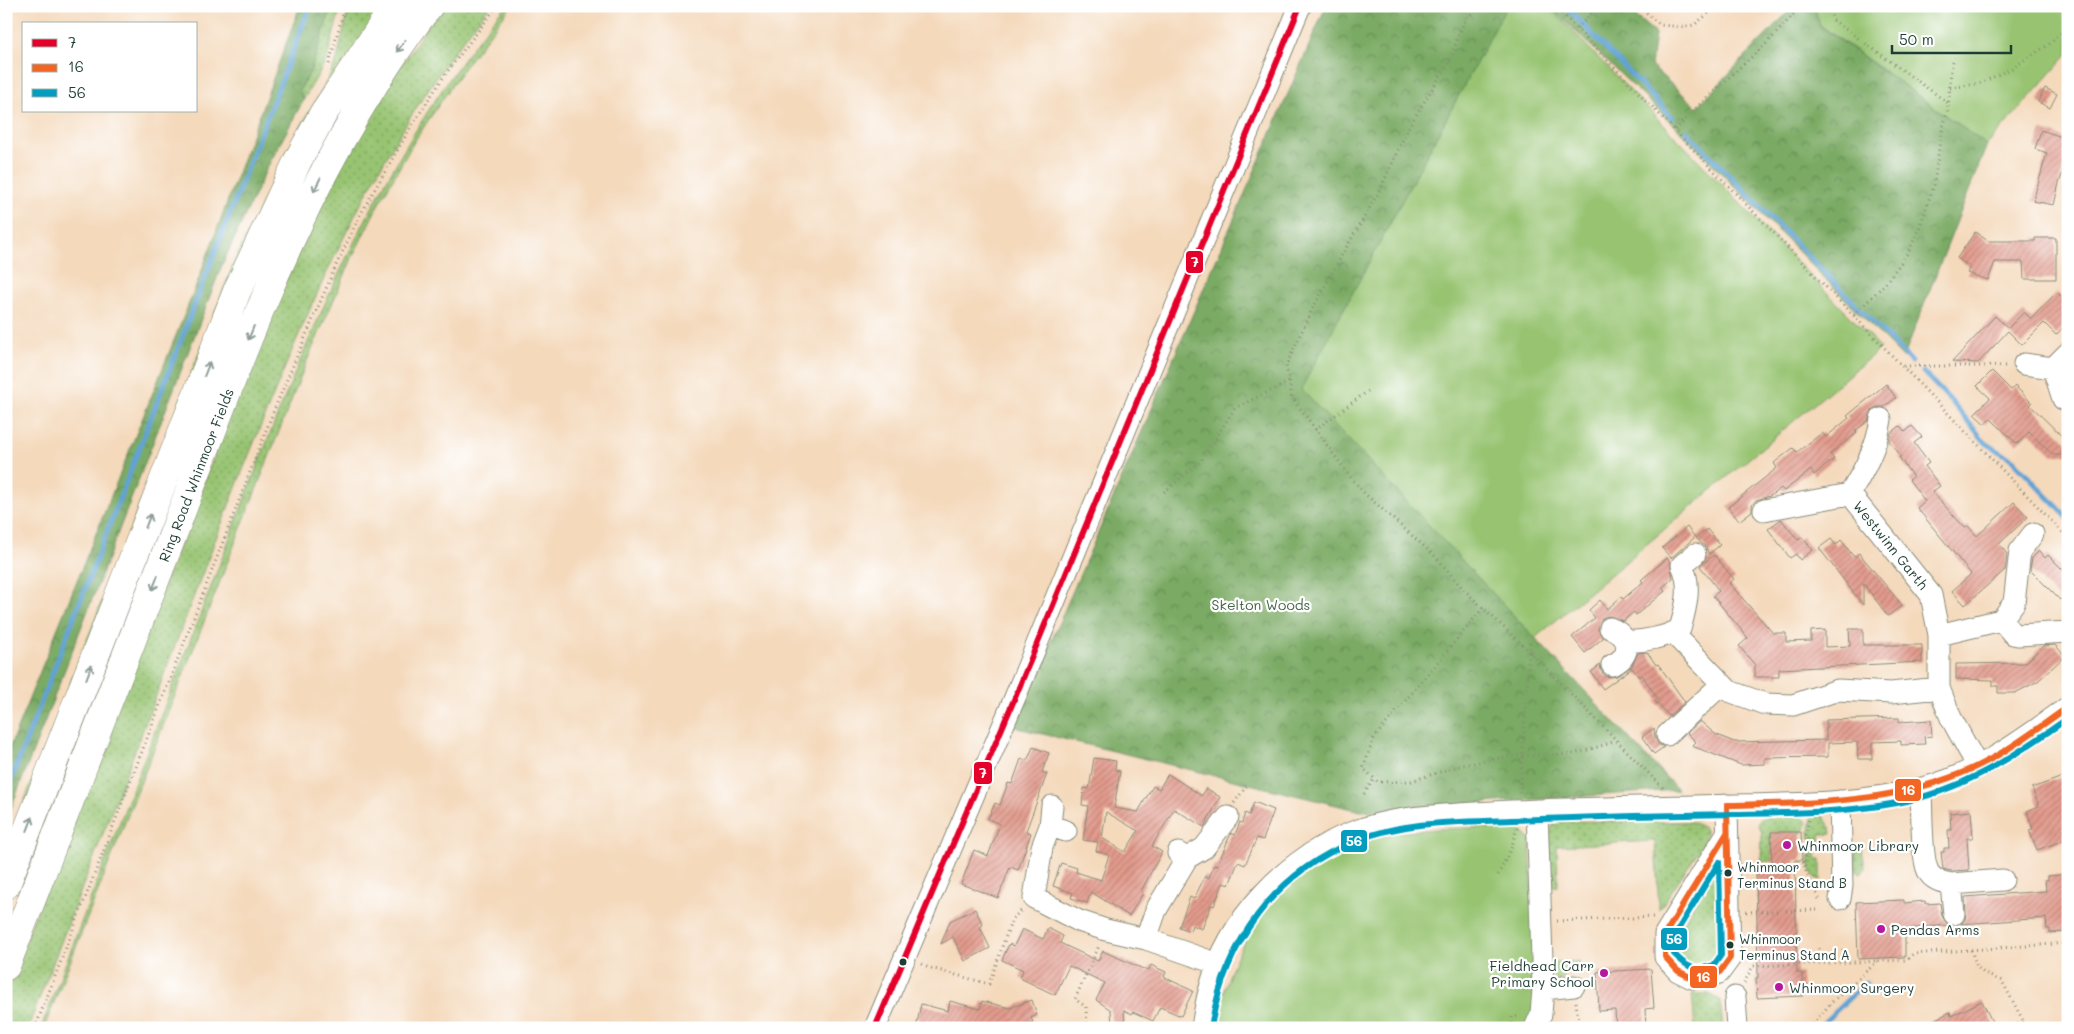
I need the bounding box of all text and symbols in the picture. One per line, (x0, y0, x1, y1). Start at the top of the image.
legend (22, 22, 198, 112)
scale bar (1892, 22, 2010, 54)
text: 50 m (1899, 29, 1934, 49)
text: 7 (68, 32, 76, 52)
one-way arrow (396, 38, 406, 52)
text: 16 (68, 56, 84, 76)
text: 56 (68, 82, 86, 102)
one-way arrow (312, 177, 322, 192)
line badge: 7 (1185, 250, 1204, 274)
text: 7 (1191, 252, 1199, 271)
one-way arrow (246, 325, 255, 340)
one-way arrow (203, 362, 212, 377)
street label: Ring Road Whinmoor Fields (154, 386, 238, 564)
street label: Westwinn Garth (1849, 497, 1933, 594)
one-way arrow (144, 514, 153, 529)
one-way arrow (150, 575, 159, 590)
park label: Skelton Woods (1212, 595, 1310, 614)
one-way arrow (85, 665, 94, 680)
line badge: 7 (973, 761, 993, 785)
text: 7 (979, 763, 987, 782)
line badge: 16 (1894, 778, 1922, 802)
text: 16 (1901, 780, 1915, 799)
one-way arrow (26, 816, 35, 832)
line badge: 56 (1340, 829, 1368, 853)
text: 56 (1346, 831, 1362, 850)
place label: Whinmoor Library (1797, 836, 1919, 855)
marker: Whinmoor Library (1781, 839, 1793, 851)
place label: Whinmoor Terminus Stand B (1737, 858, 1847, 891)
marker: Whinmoor Terminus Stand B (1723, 868, 1733, 878)
place label: Pendas Arms (1891, 920, 1980, 939)
marker: Pendas Arms (1875, 923, 1887, 935)
line badge: 56 (1660, 927, 1688, 951)
text: 56 (1666, 929, 1682, 948)
place label: Whinmoor Terminus Stand A (1739, 930, 1850, 963)
marker: Whinmoor Terminus Stand A (1725, 940, 1735, 950)
place label: Fieldhead Carr Primary School (1489, 956, 1594, 991)
unlabelled marker (898, 957, 908, 967)
line badge: 16 (1689, 965, 1718, 989)
marker: Fieldhead Carr Primary School (1598, 967, 1610, 979)
text: 16 (1696, 967, 1710, 986)
place label: Whinmoor Surgery (1789, 978, 1914, 997)
marker: Whinmoor Surgery (1773, 981, 1785, 993)

